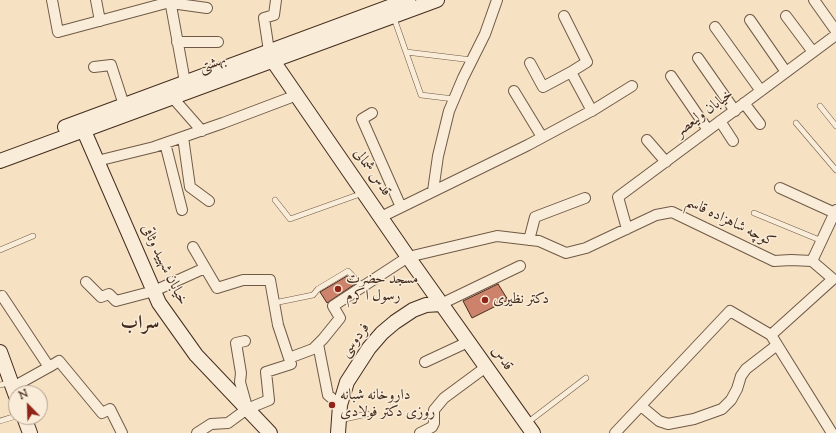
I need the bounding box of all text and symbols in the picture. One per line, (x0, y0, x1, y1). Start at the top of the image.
street label: بهشتی (197, 52, 229, 78)
street label: خیابان ولیعصر (672, 86, 738, 142)
street label: قدس شمالی (348, 146, 394, 200)
street label: کوچه شاهزاده قاسم (682, 194, 778, 252)
street label: خیابان شهیید وثاقی (136, 222, 190, 308)
place label: مسجد حضرت رسول اکرم (346, 271, 418, 306)
marker: مسجد حضرت رسول اکرم (333, 284, 343, 294)
place label: دکتر نظیری (493, 291, 549, 309)
marker: دکتر نظیری (480, 295, 490, 305)
district label: سراب (121, 314, 159, 336)
street label: فردوسی (337, 320, 375, 362)
street label: قدس (486, 343, 516, 375)
north arrow (8, 385, 48, 425)
text: N (17, 386, 31, 404)
place label: داروخانه شبانه روزی دکتر فولادی (340, 387, 435, 422)
marker: داروخانه شبانه روزی دکتر فولادی (327, 400, 337, 410)

